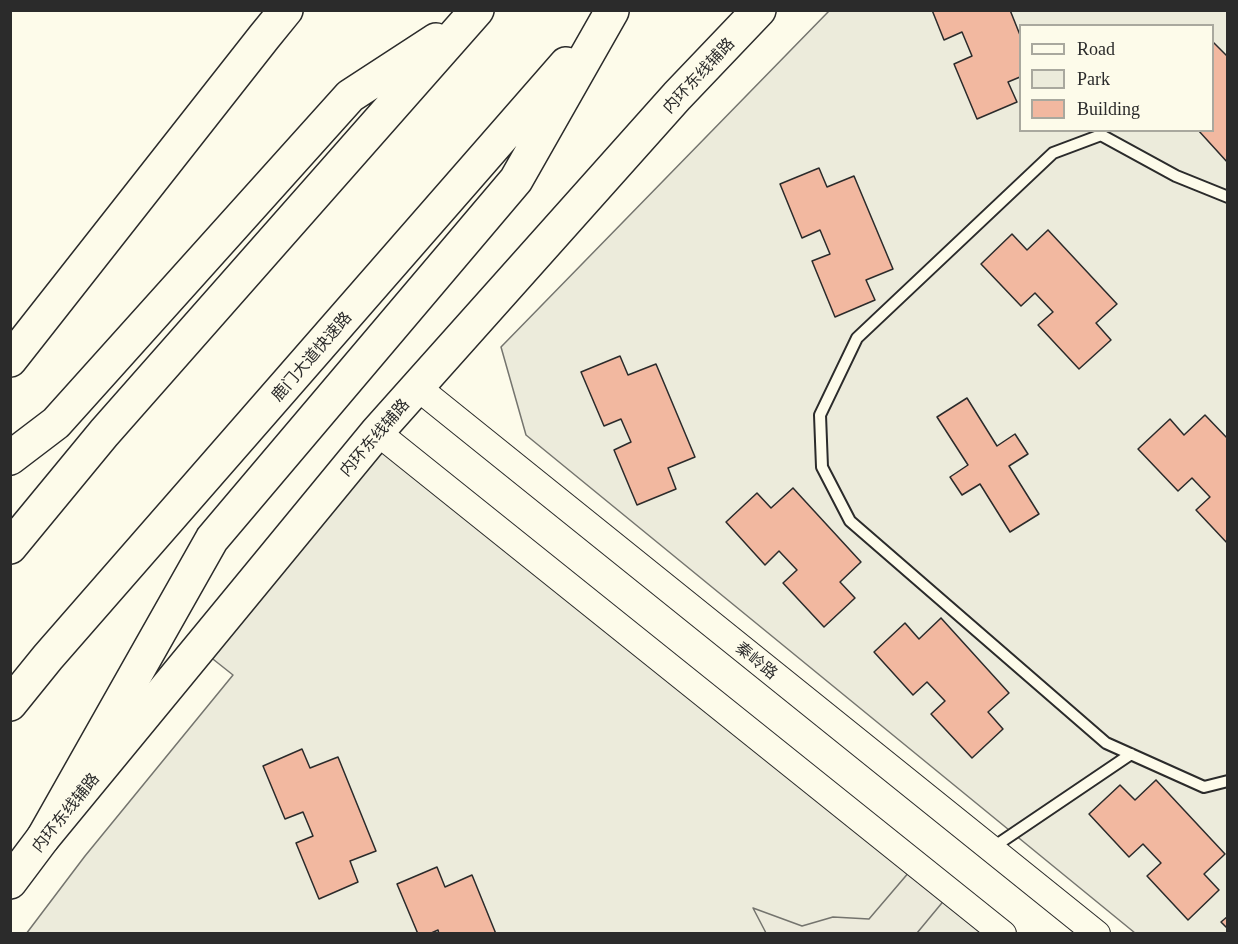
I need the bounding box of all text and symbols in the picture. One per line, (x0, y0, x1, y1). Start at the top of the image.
legend (1019, 24, 1214, 132)
street label: 内环东线辅路 (658, 33, 738, 117)
text: Road (1077, 39, 1115, 59)
text: Park (1077, 69, 1110, 89)
text: Building (1077, 99, 1140, 119)
street label: 鹿门大道快速路 (267, 307, 355, 405)
street label: 内环东线辅路 (335, 394, 413, 480)
street label: 秦岭路 (732, 637, 782, 683)
street label: 内环东线辅路 (27, 769, 103, 855)

